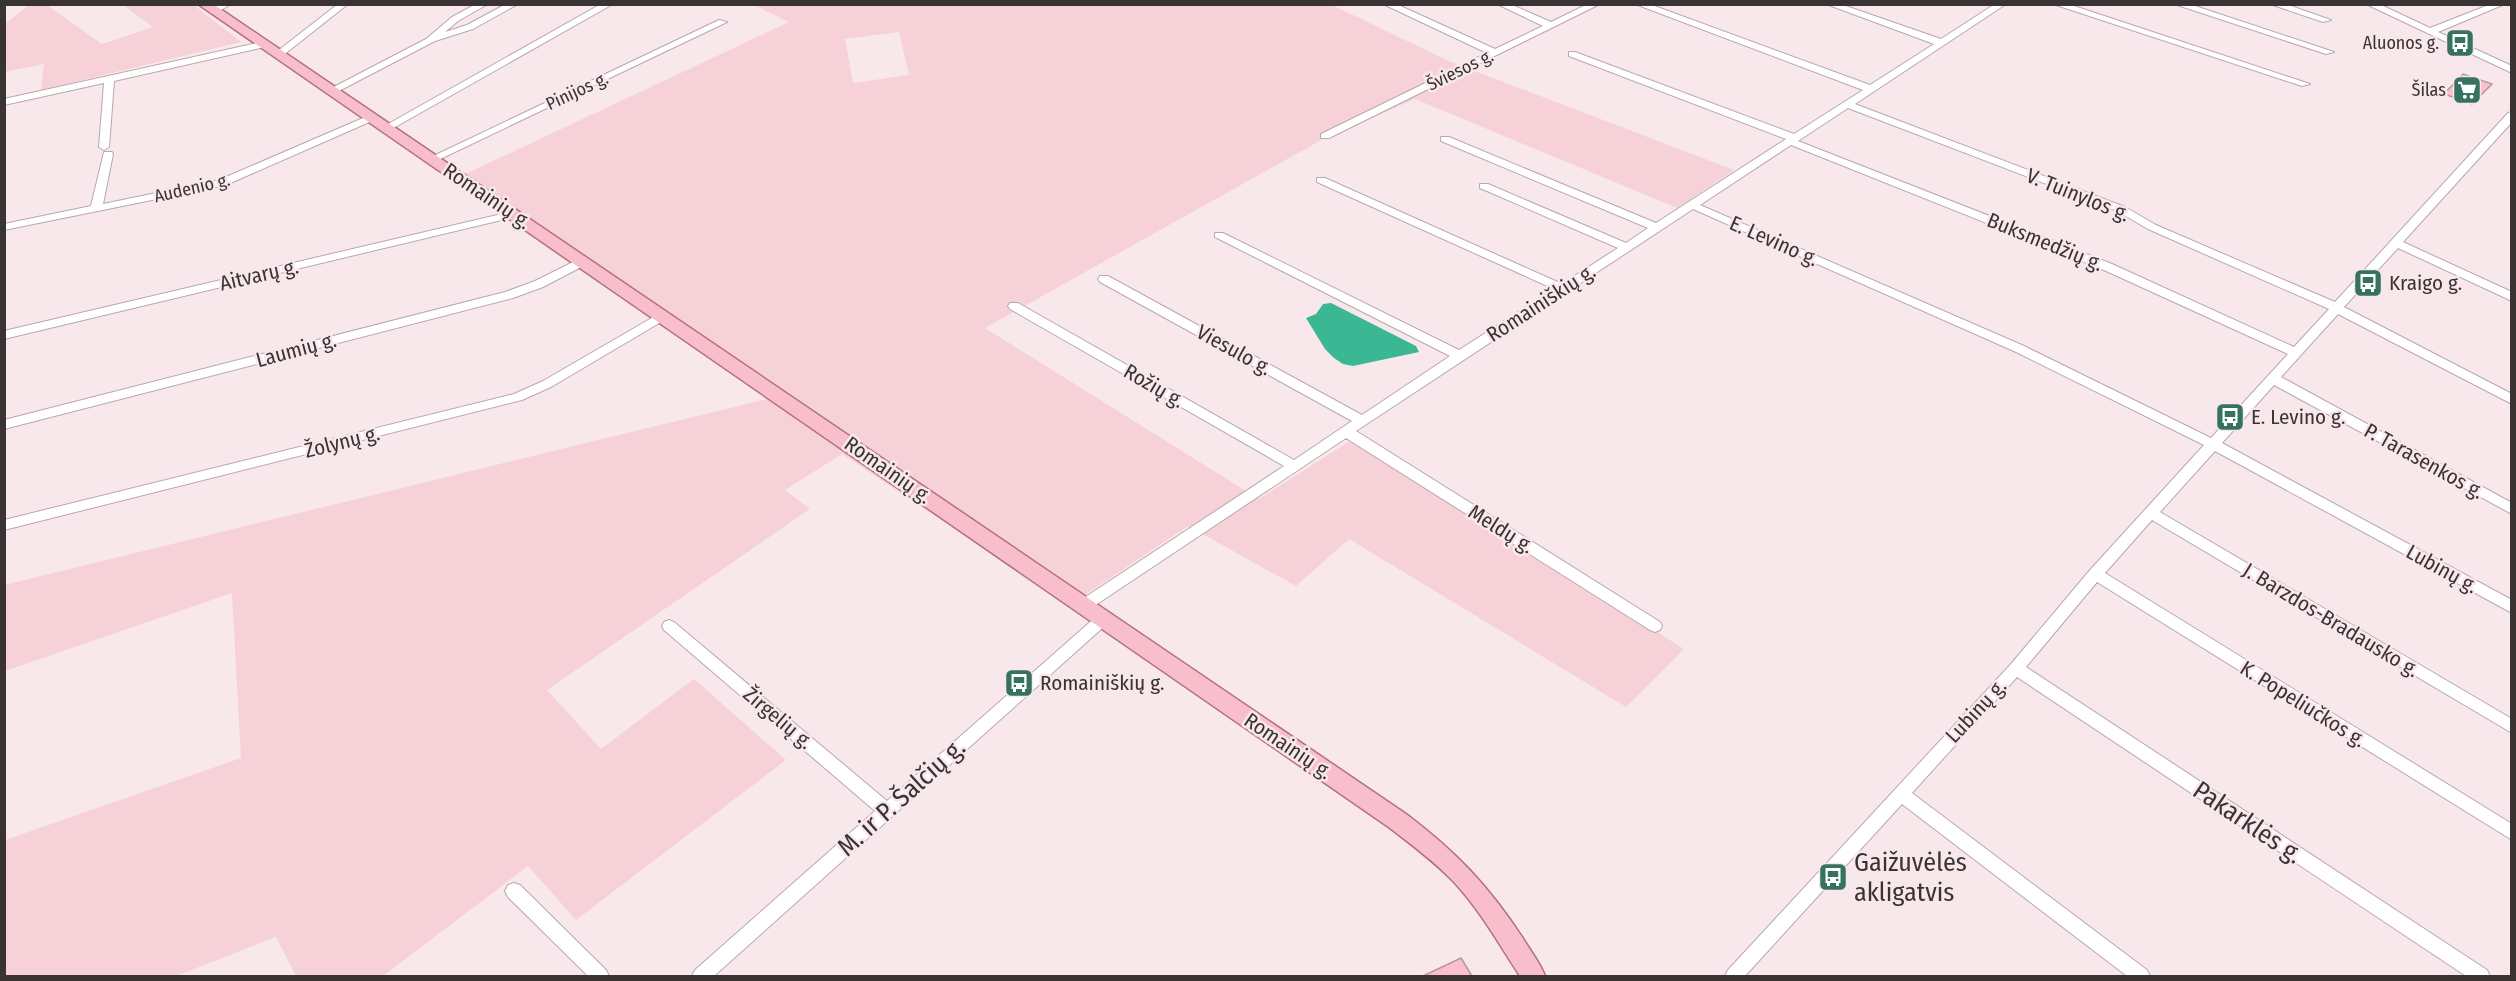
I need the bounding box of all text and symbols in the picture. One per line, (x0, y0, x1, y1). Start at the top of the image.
bus stop icon: Aluonos g. (2444, 27, 2476, 59)
place label: Aluonos g. (2363, 32, 2439, 54)
street label: Šviesos g. (1423, 44, 1497, 96)
street label: Pinijos g. (542, 67, 612, 115)
supermarket icon: Šilas (2451, 74, 2483, 106)
place label: Šilas (2411, 79, 2446, 101)
street label: Romainių g. (438, 157, 536, 235)
street label: V. Tuinylos g. (2023, 162, 2133, 228)
street label: Audenio g. (152, 169, 232, 207)
street label: Buksmedžių g. (1983, 207, 2107, 277)
street label: E. Levino g. (1726, 210, 1822, 272)
street label: Aitvarų g. (217, 253, 301, 297)
street label: Romainiškių g. (1482, 258, 1600, 348)
bus stop icon: Kraigo g. (2352, 267, 2384, 299)
place label: Kraigo g. (2389, 270, 2462, 296)
street label: Viesulo g. (1192, 319, 1276, 381)
street label: Laumių g. (253, 327, 339, 373)
street label: Rožių g. (1119, 358, 1189, 414)
bus stop icon: E. Levino g. (2214, 401, 2246, 433)
place label: E. Levino g. (2251, 404, 2345, 430)
street label: P. Tarasenkos g. (2360, 417, 2488, 505)
street label: Žolynų g. (302, 420, 382, 464)
street label: Romainių g. (839, 431, 937, 509)
street label: Meldų g. (1463, 499, 1539, 559)
street label: Lubinų g. (2402, 539, 2482, 599)
street label: J. Barzdos-Bradausko g. (2238, 557, 2424, 683)
street label: K. Popeliučkos g. (2235, 655, 2371, 753)
bus stop icon: Romainiškių g. (1003, 667, 1035, 699)
place label: Romainiškių g. (1040, 670, 1165, 696)
street label: Lubinų g. (1940, 674, 2012, 748)
street label: Žirgelių g. (738, 681, 818, 755)
street label: Romainių g. (1239, 707, 1337, 785)
street label: M. ir P. Šalčių g. (831, 732, 972, 863)
street label: Pakarklės g. (2187, 775, 2308, 870)
place label: Gaižuvėlės akligatvis (1854, 847, 1967, 908)
bus stop icon: Gaižuvėlės akligatvis (1817, 861, 1849, 893)

